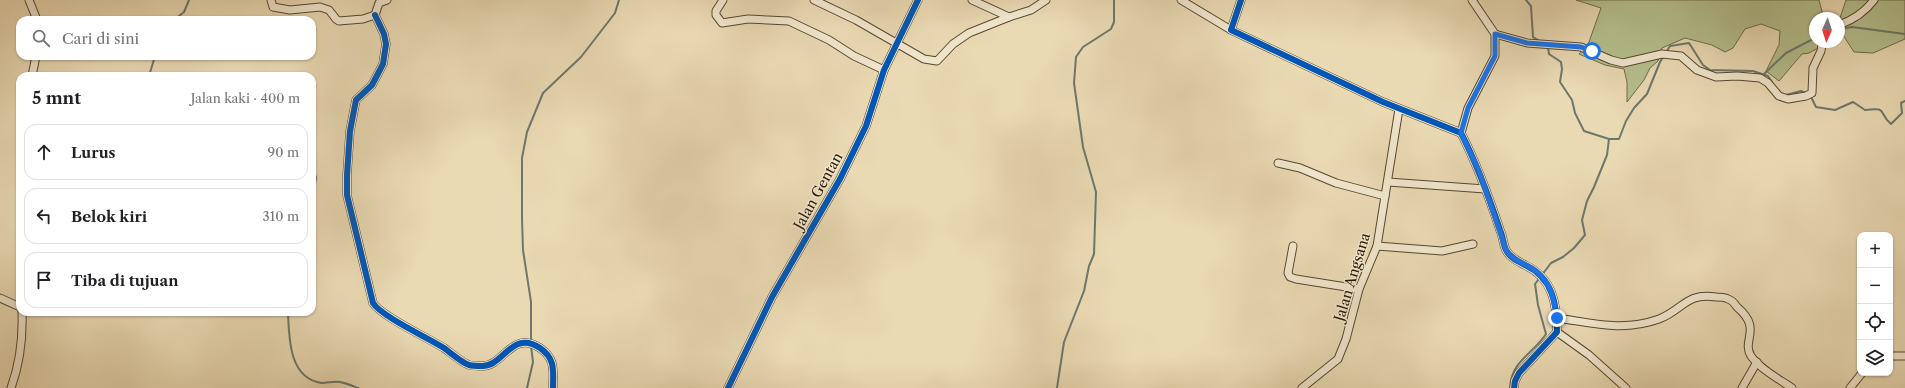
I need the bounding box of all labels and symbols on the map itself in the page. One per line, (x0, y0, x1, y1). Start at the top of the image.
north arrow (1809, 12, 1845, 48)
route start (1583, 42, 1601, 60)
street label: Jalan Gentan (789, 149, 847, 234)
street label: Jalan Angsana (1329, 230, 1374, 325)
route end (1548, 309, 1566, 327)

